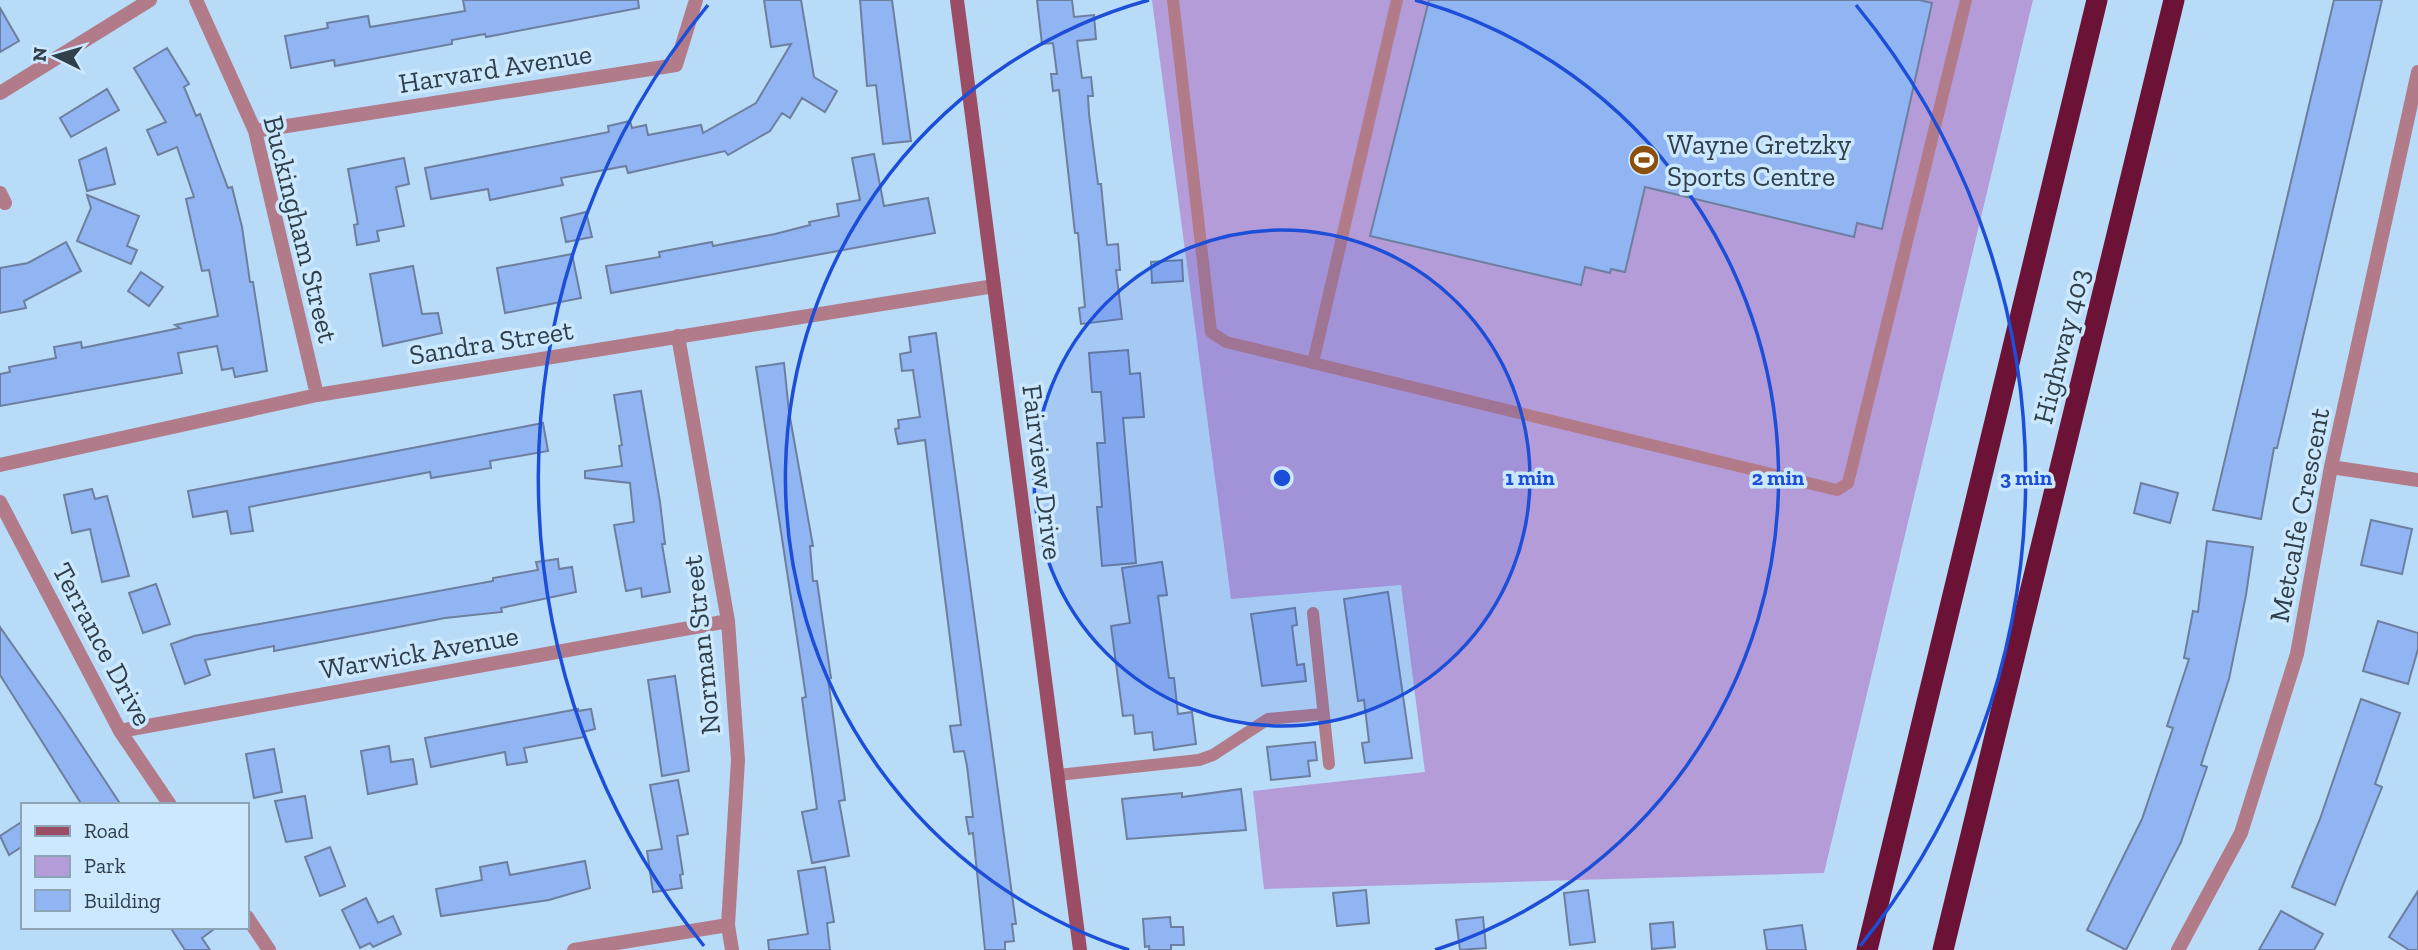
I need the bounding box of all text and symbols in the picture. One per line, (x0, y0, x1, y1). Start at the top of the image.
north arrow (21, 21, 91, 91)
street label: Harvard Avenue (396, 37, 594, 100)
text: N (27, 46, 52, 63)
street label: Buckingham Street (256, 112, 345, 347)
place label: Wayne Gretzky Sports Centre (1667, 128, 1852, 193)
sports icon: Wayne Gretzky Sports Centre (1627, 143, 1661, 177)
street label: Highway 403 (2026, 265, 2097, 427)
street label: Sandra Street (407, 313, 576, 372)
street label: Fairview Drive (1015, 382, 1070, 562)
street label: Metcalfe Crescent (2263, 405, 2337, 625)
text: 1 min (1505, 465, 1555, 490)
text: 2 min (1752, 465, 1805, 490)
text: 3 min (2000, 465, 2053, 490)
centre of rings (1270, 466, 1294, 490)
street label: Norman Street (676, 553, 727, 736)
street label: Terrance Drive (46, 557, 159, 732)
street label: Warwick Avenue (317, 619, 521, 686)
legend (21, 803, 248, 929)
text: Road (84, 818, 130, 843)
text: Park (84, 853, 126, 878)
text: Building (84, 888, 161, 913)

